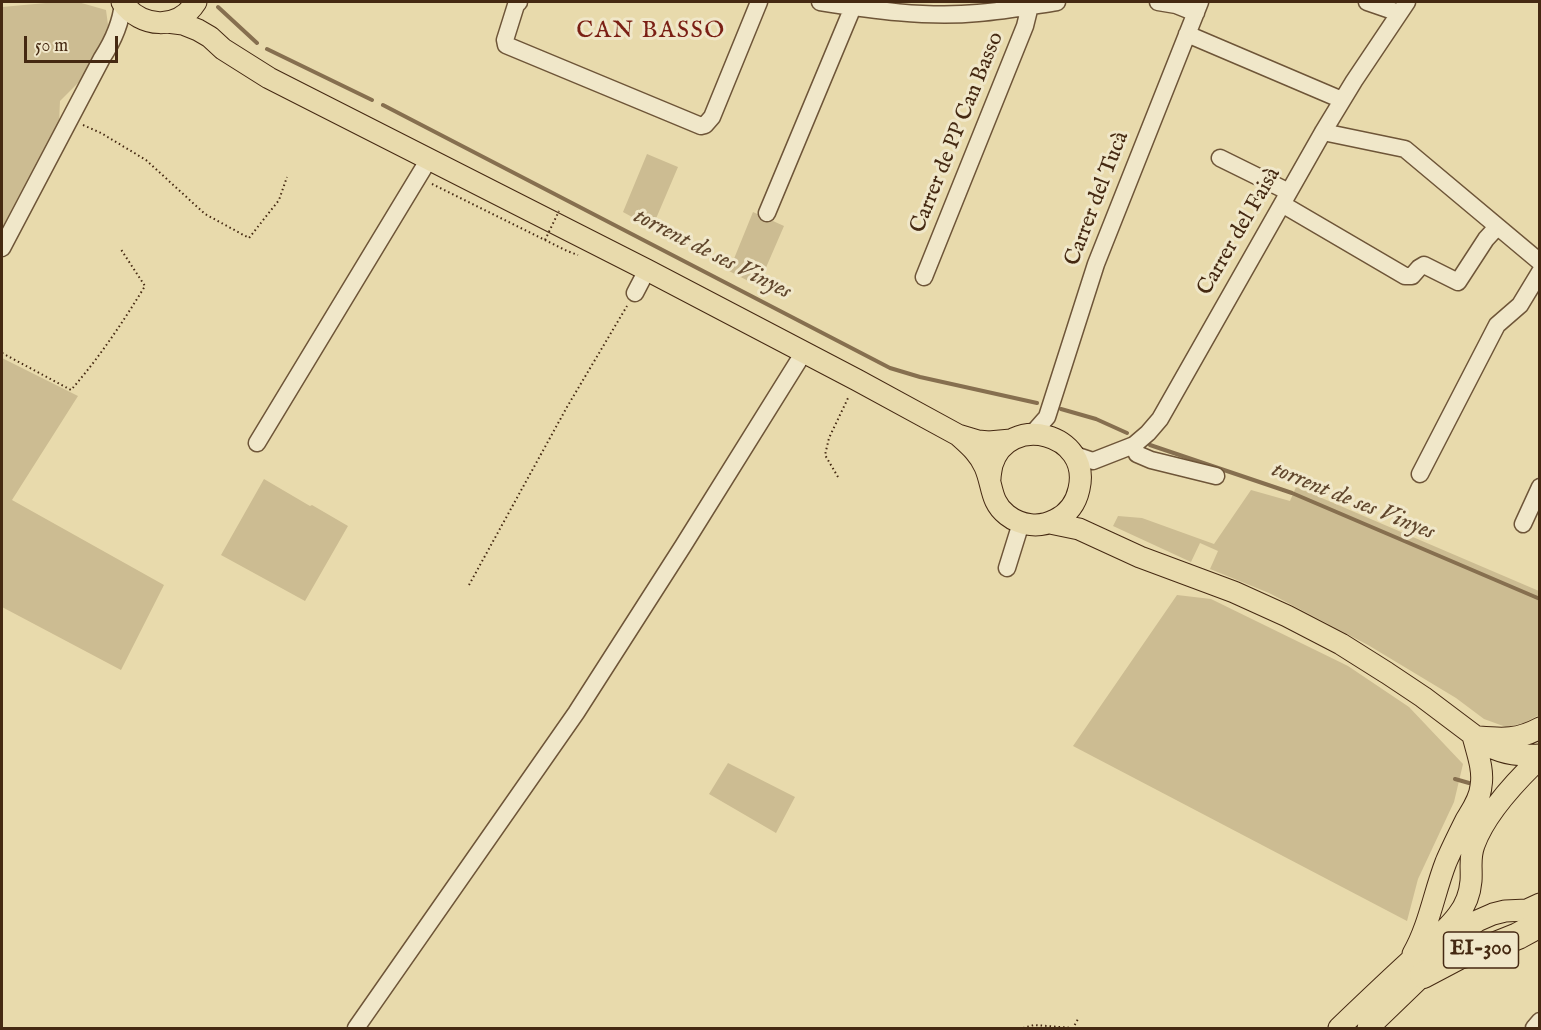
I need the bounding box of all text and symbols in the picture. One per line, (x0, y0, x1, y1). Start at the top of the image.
district label: CAN BASSO (576, 18, 726, 46)
scale bar (27, 24, 122, 62)
street label: Carrer de PP Can Basso (906, 29, 1010, 237)
text: 50 m (35, 35, 68, 58)
street label: Carrer del Tucà (1060, 128, 1136, 270)
street label: Carrer del Faisà (1193, 163, 1287, 301)
water label: torrent de ses Vinyes (628, 203, 796, 307)
water label: torrent de ses Vinyes (1267, 456, 1439, 548)
road number: EI-300 (1444, 932, 1518, 968)

